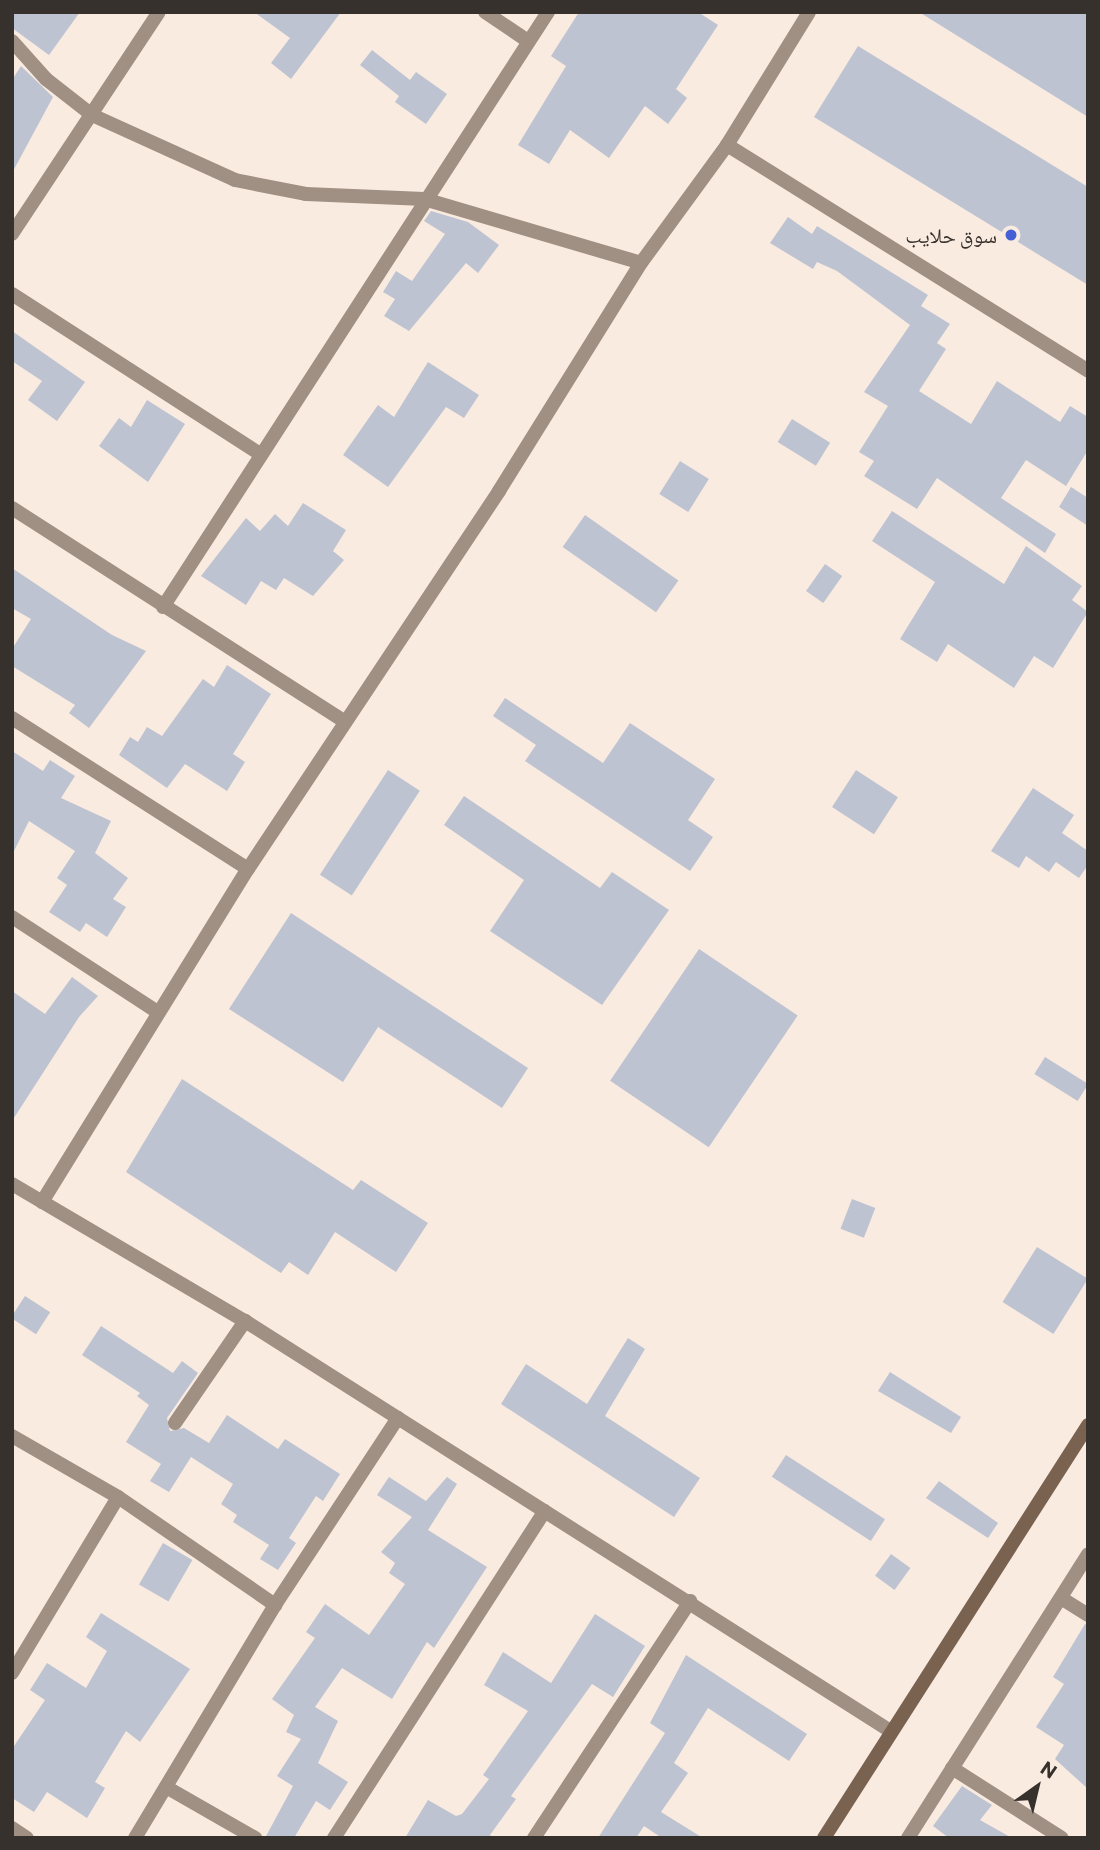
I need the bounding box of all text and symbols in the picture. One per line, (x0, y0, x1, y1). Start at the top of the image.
place label: سوق حلايب (905, 222, 997, 248)
marker: سوق حلايب (1003, 227, 1019, 243)
north arrow (1002, 1752, 1072, 1822)
text: N (1037, 1756, 1061, 1783)

